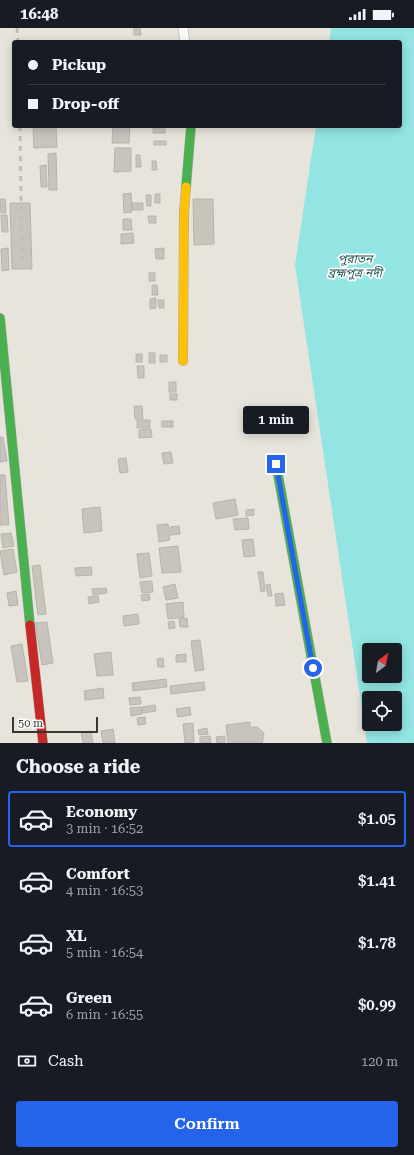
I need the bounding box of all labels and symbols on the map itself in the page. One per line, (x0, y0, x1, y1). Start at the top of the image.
water label: পুরাতন ব্রহ্মপুত্র নদী (328, 252, 385, 280)
callout: 1 min (243, 406, 309, 434)
route end (267, 455, 285, 473)
north arrow (362, 643, 402, 683)
route start (304, 659, 322, 677)
scale bar (12, 715, 98, 734)

